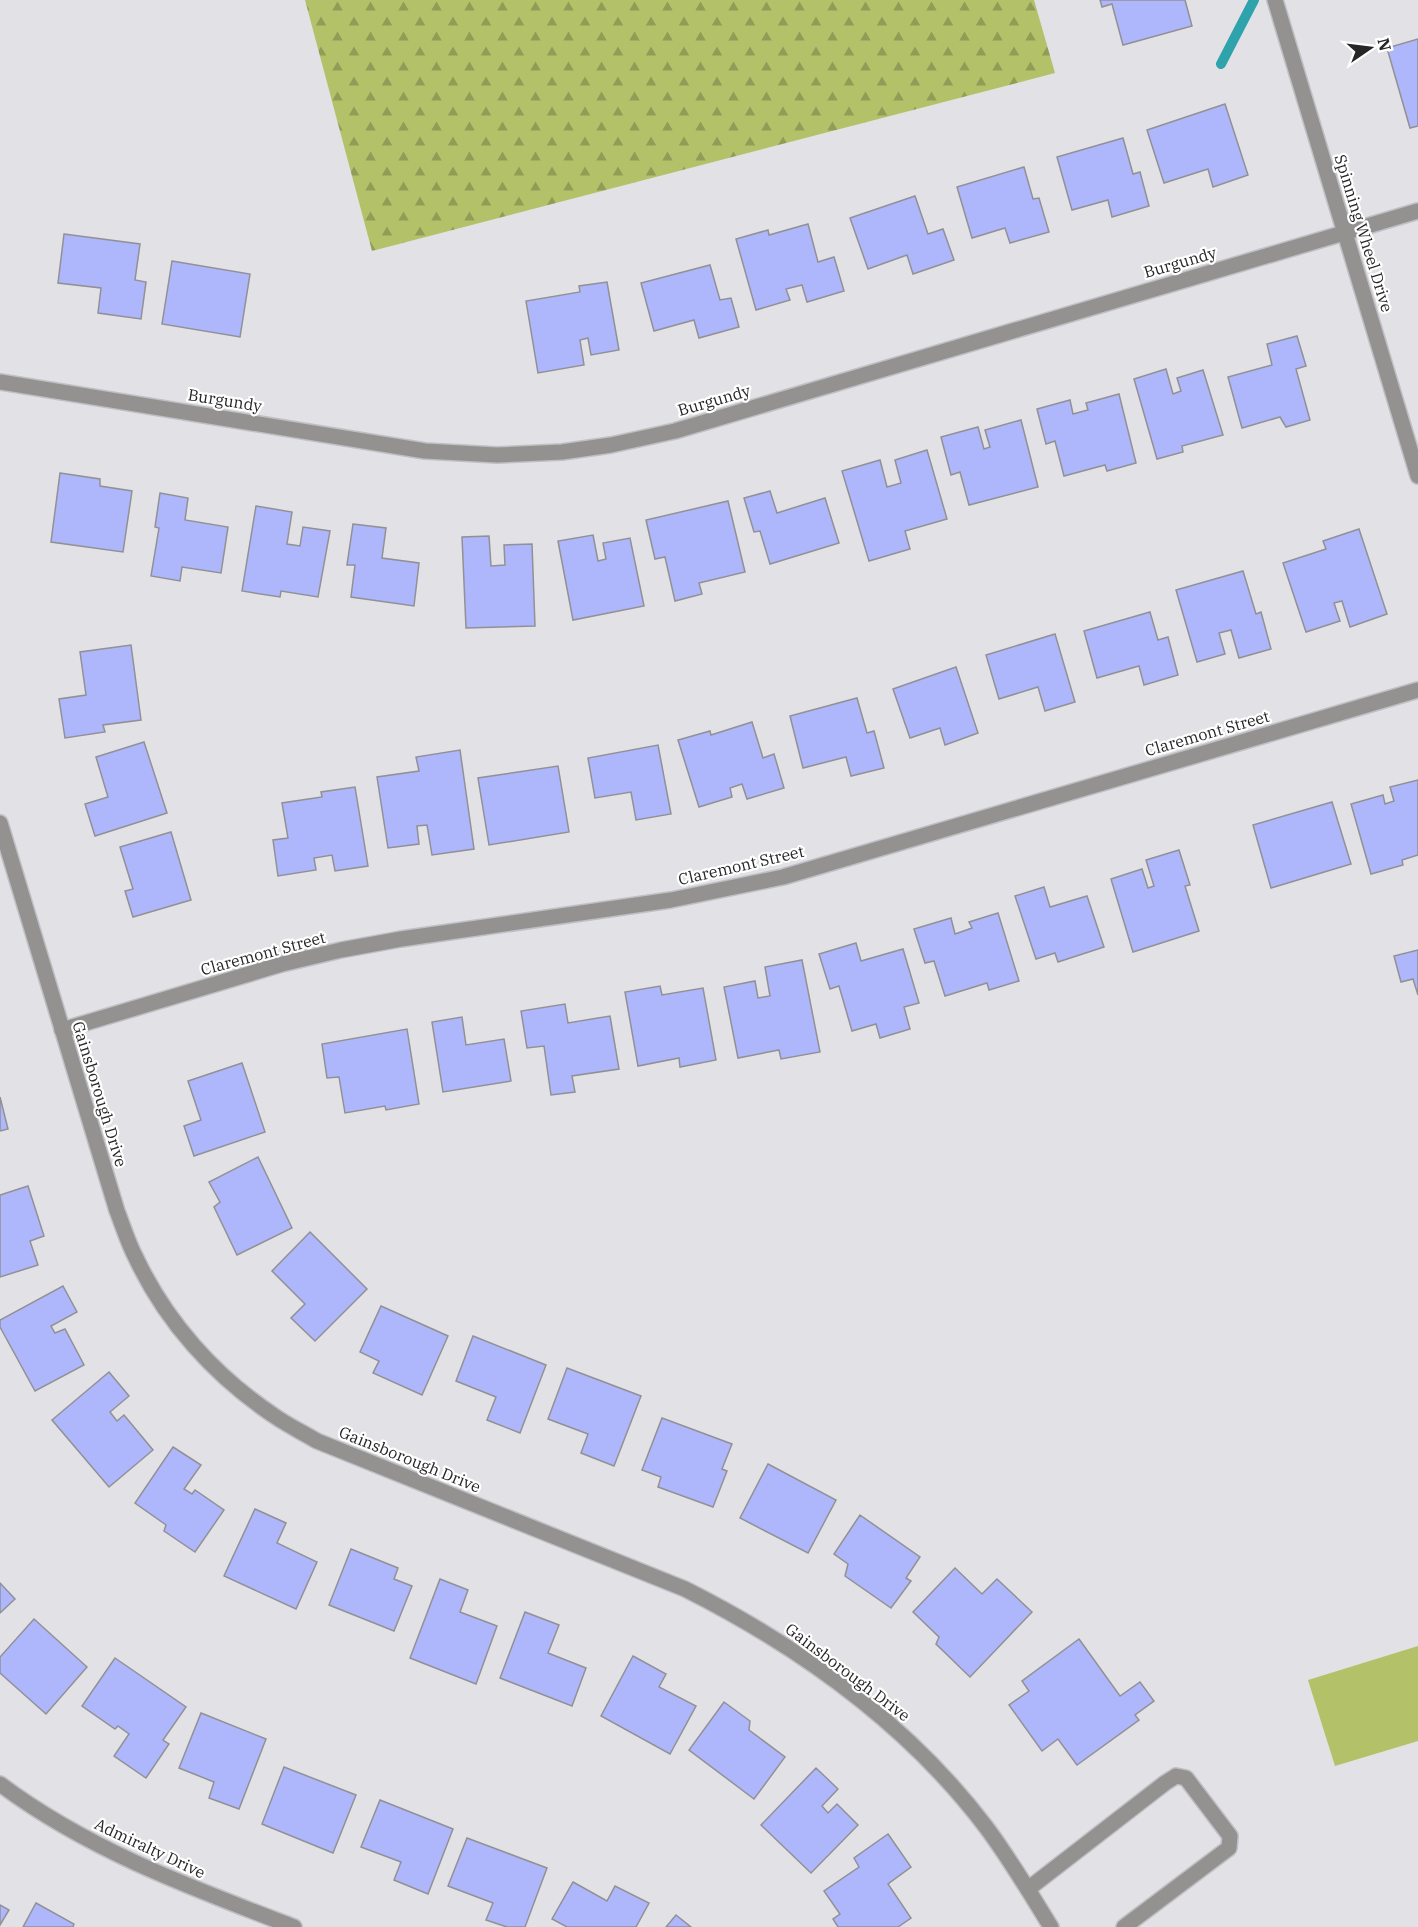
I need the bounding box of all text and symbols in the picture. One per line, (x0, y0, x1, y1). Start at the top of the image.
north arrow (1340, 18, 1400, 78)
text: N (1373, 36, 1396, 53)
street label: Spinning Wheel Drive (1330, 152, 1398, 314)
street label: Burgundy (1141, 242, 1219, 282)
street label: Burgundy (675, 380, 753, 420)
street label: Burgundy (187, 384, 264, 416)
street label: Claremont Street (1143, 706, 1272, 760)
street label: Claremont Street (676, 841, 806, 889)
street label: Claremont Street (198, 927, 328, 979)
street label: Gainsborough Drive (68, 1019, 132, 1169)
street label: Gainsborough Drive (336, 1421, 484, 1497)
street label: Gainsborough Drive (782, 1619, 914, 1725)
street label: Admiralty Drive (91, 1814, 209, 1882)

